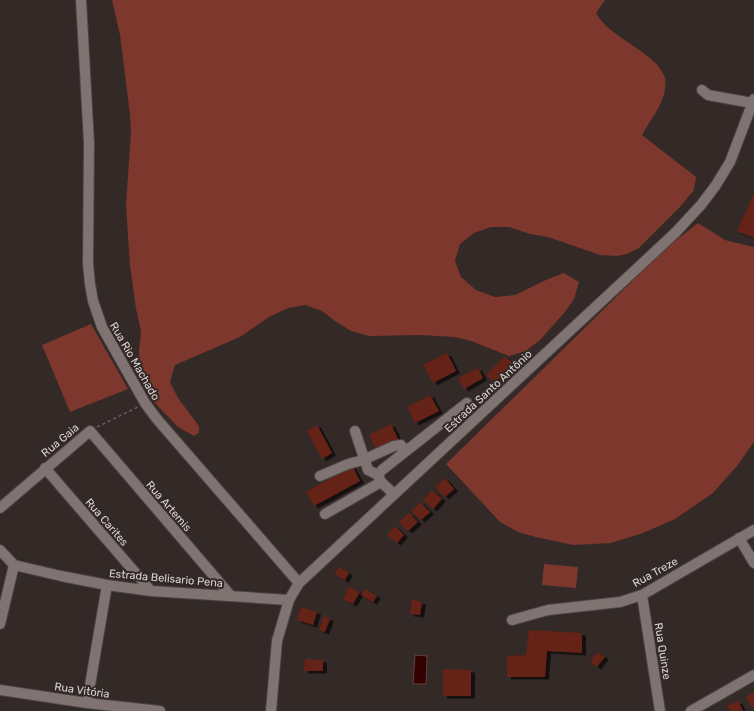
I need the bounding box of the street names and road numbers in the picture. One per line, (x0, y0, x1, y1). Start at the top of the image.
street label: Rua Rio Machado (107, 320, 162, 403)
street label: Estrada Santo Antônio (442, 347, 535, 435)
street label: Rua Gaia (39, 421, 82, 460)
street label: Rua Artemis (143, 479, 194, 534)
street label: Rua Carites (82, 496, 131, 549)
street label: Rua Treze (630, 555, 680, 590)
street label: Estrada Belisario Pena (108, 567, 223, 590)
street label: Rua Quinze (652, 622, 673, 681)
street label: Rua Vitória (53, 680, 110, 701)

